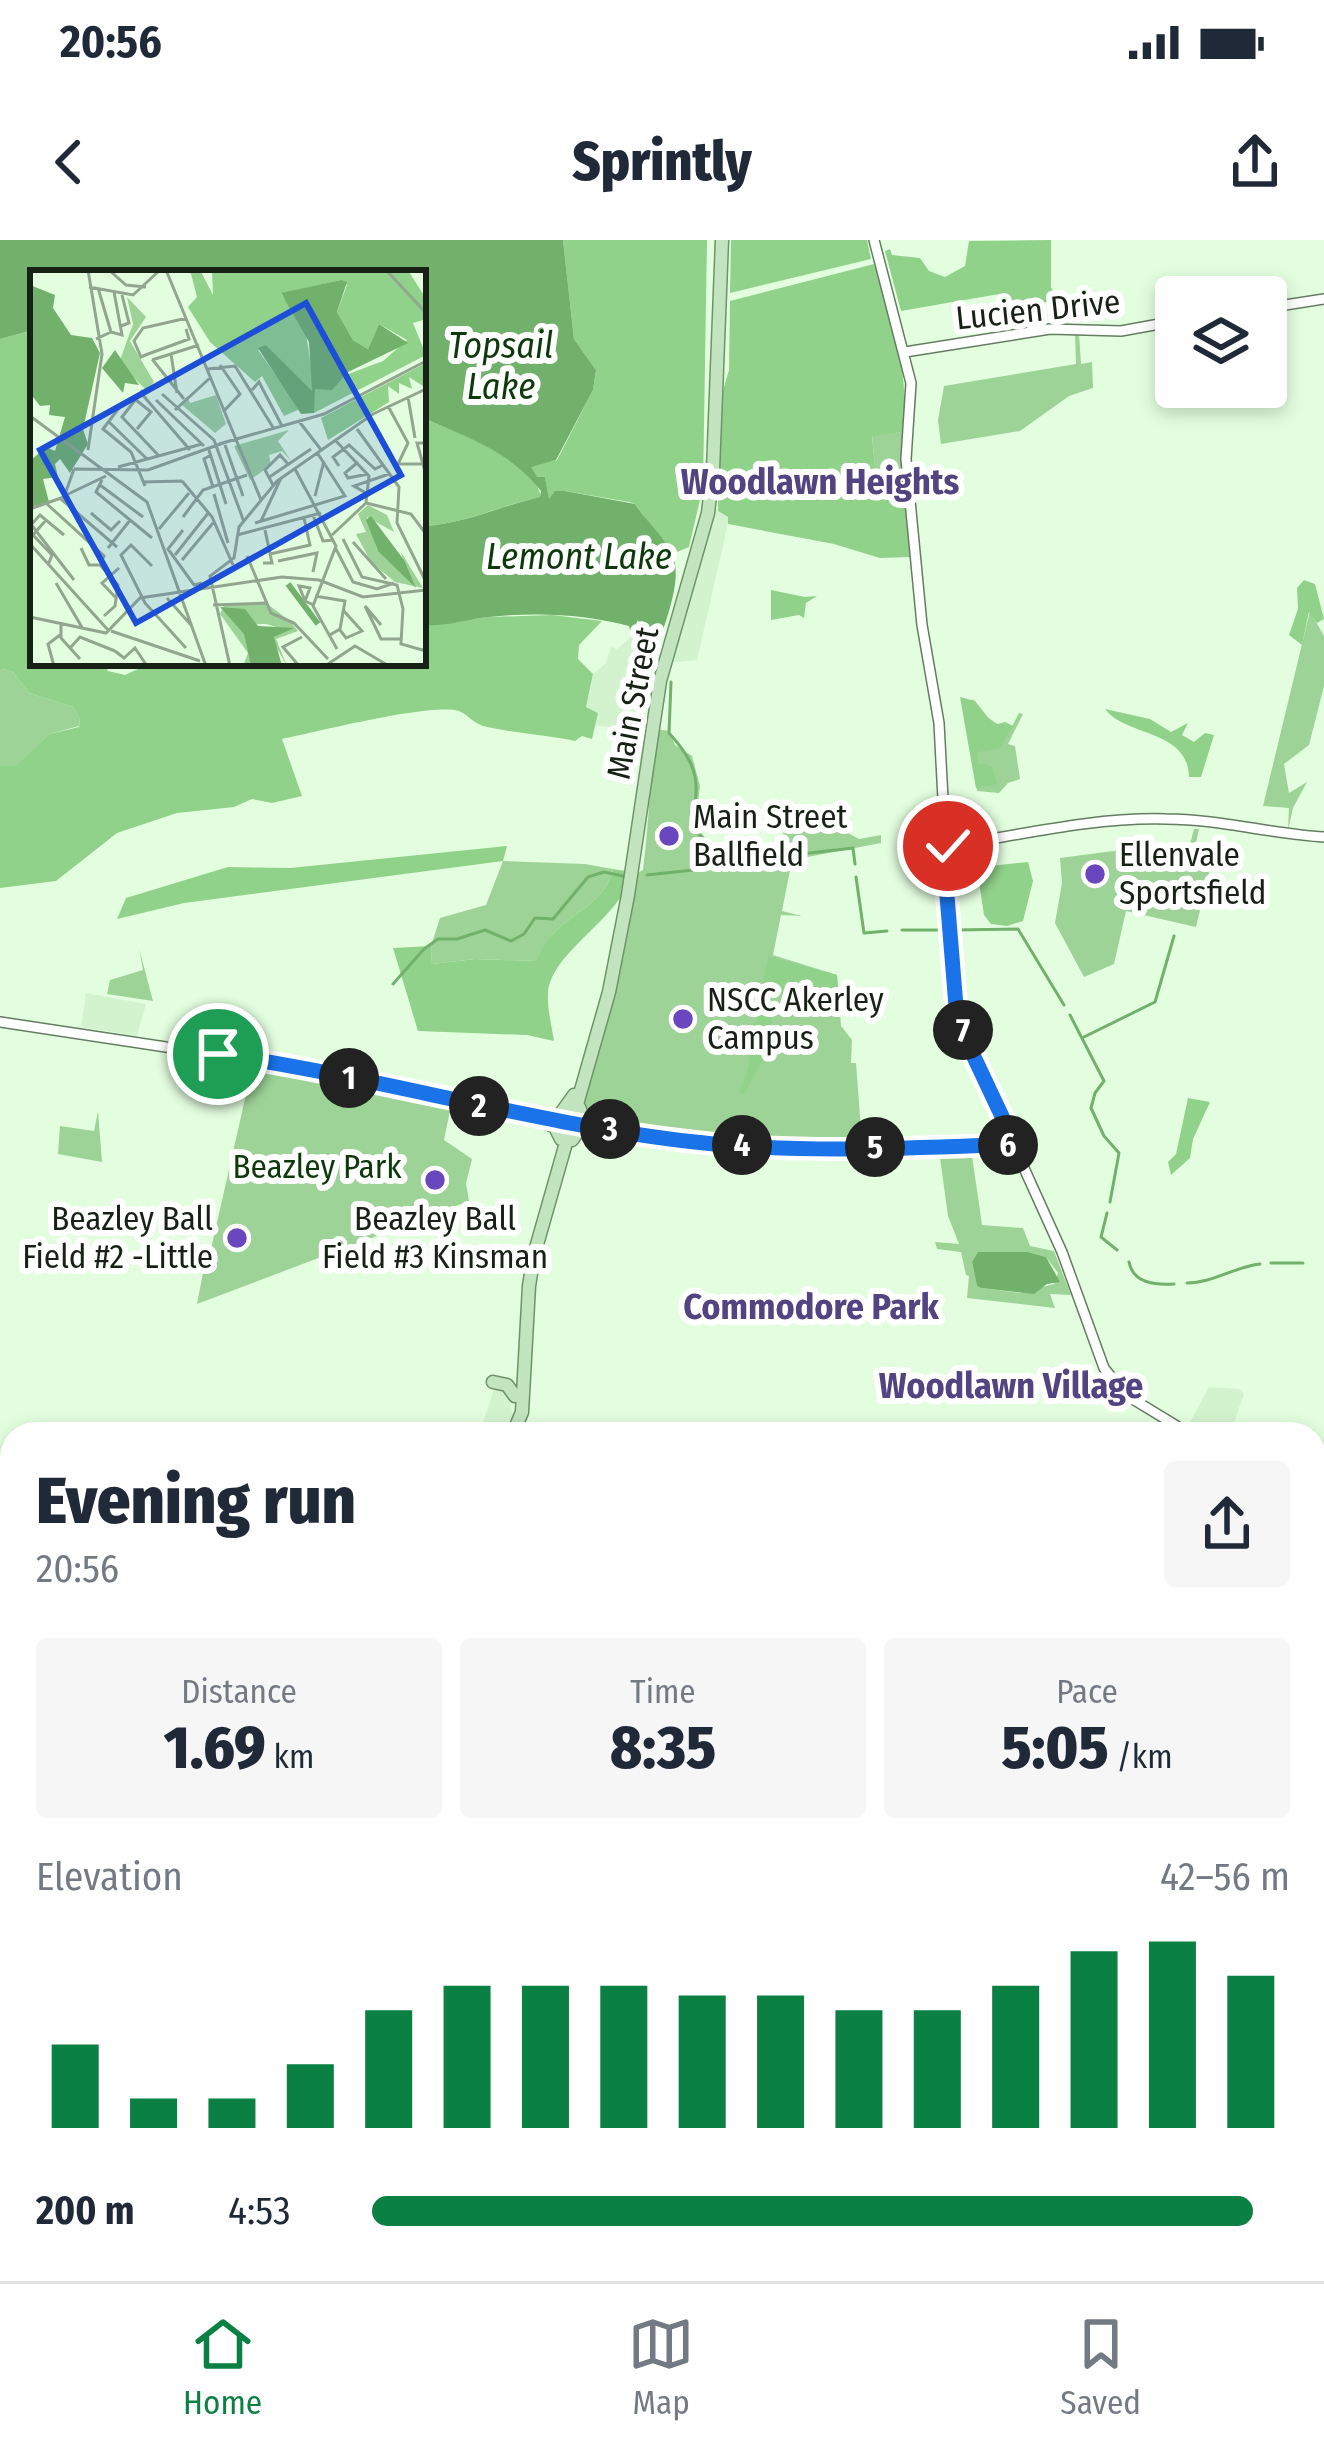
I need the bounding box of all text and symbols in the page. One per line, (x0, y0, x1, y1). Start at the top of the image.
text: 20:56 (60, 15, 162, 69)
icon: back (36, 129, 102, 195)
icon: share (1222, 129, 1288, 195)
text: Sprintly (572, 130, 752, 194)
inset map (30, 270, 426, 666)
map controls (1155, 276, 1287, 408)
button: layers (1155, 276, 1287, 408)
street label: Lucien Drive (954, 281, 1122, 339)
water label: Topsail Lake (449, 324, 553, 409)
district label: Woodlawn Heights (681, 460, 959, 504)
water label: Lemont Lake (486, 535, 672, 579)
street label: Main Street (599, 623, 667, 783)
pin (897, 795, 999, 897)
place label: Main Street Ballfield (693, 797, 847, 875)
icon: check (915, 813, 981, 879)
marker: Main Street Ballfield (656, 823, 682, 849)
place label: Ellenvale Sportsfield (1119, 835, 1266, 913)
marker: Ellenvale Sportsfield (1082, 861, 1108, 887)
place label: NSCC Akerley Campus (707, 980, 884, 1058)
pin: 7 (933, 1000, 993, 1060)
pin (167, 1003, 269, 1105)
marker: NSCC Akerley Campus (670, 1006, 696, 1032)
text: 7 (956, 1010, 970, 1050)
icon: arrive (185, 1021, 251, 1087)
pin: 1 (319, 1048, 379, 1108)
text: 1 (342, 1058, 356, 1098)
pin: 2 (449, 1076, 509, 1136)
text: 2 (471, 1086, 487, 1126)
pin: 3 (580, 1099, 640, 1159)
text: 3 (602, 1109, 618, 1149)
pin: 4 (712, 1115, 772, 1175)
pin: 6 (978, 1115, 1038, 1175)
pin: 5 (845, 1117, 905, 1177)
text: 4 (734, 1125, 750, 1165)
text: 6 (999, 1125, 1017, 1165)
text: 5 (867, 1127, 883, 1167)
park label: Beazley Park (232, 1147, 402, 1187)
marker: Beazley Ball Field #3 Kinsman (422, 1167, 448, 1193)
place label: Beazley Ball Field #2 -Little (22, 1199, 213, 1277)
place label: Beazley Ball Field #3 Kinsman (322, 1199, 548, 1277)
marker: Beazley Ball Field #2 -Little (224, 1225, 250, 1251)
district label: Commodore Park (683, 1285, 939, 1329)
district label: Woodlawn Village (879, 1364, 1143, 1408)
text: Evening run (36, 1461, 356, 1540)
button: share (1164, 1461, 1290, 1587)
text: 20:56 (36, 1546, 119, 1592)
text: Distance (181, 1672, 297, 1712)
text: Time (630, 1672, 696, 1712)
text: Pace (1056, 1672, 1118, 1712)
text: 1.69 (164, 1712, 266, 1784)
text: 8:35 (610, 1712, 716, 1784)
text: 5:05 (1001, 1712, 1109, 1784)
text: km (266, 1737, 314, 1777)
text: /km (1109, 1737, 1173, 1777)
text: Elevation (36, 1854, 183, 1900)
text: 42–56 m (1160, 1854, 1290, 1900)
text: 200 m (36, 2188, 135, 2234)
text: 4:53 (228, 2188, 291, 2234)
tab: Home (183, 2311, 262, 2423)
tab: Map (628, 2311, 694, 2423)
tab: Saved (1060, 2311, 1141, 2423)

